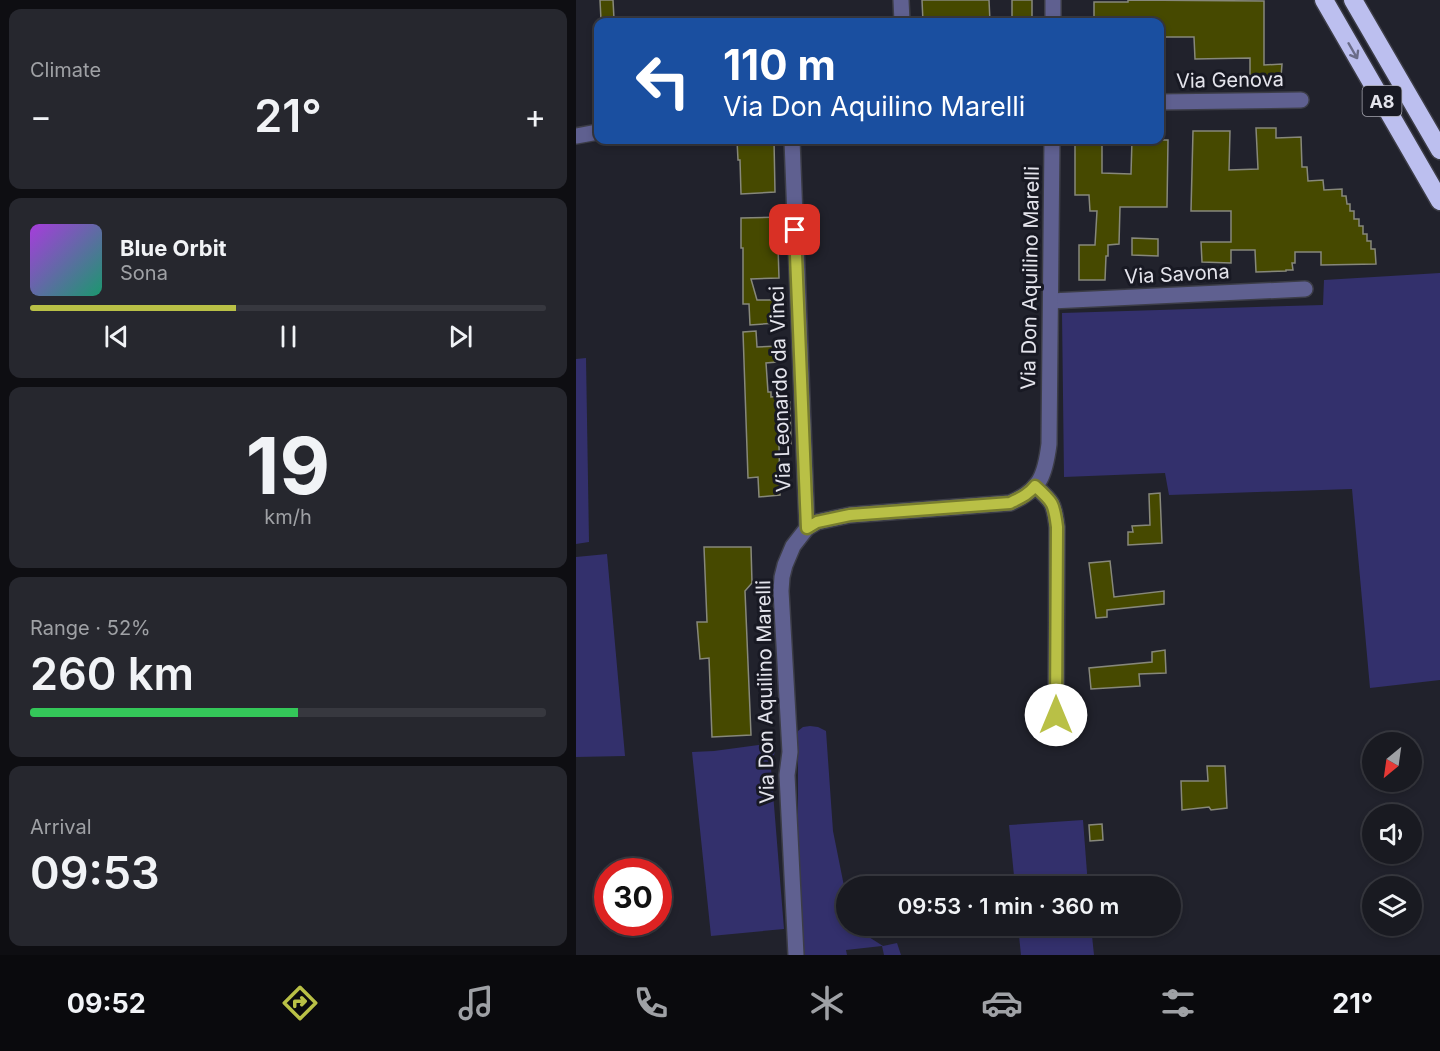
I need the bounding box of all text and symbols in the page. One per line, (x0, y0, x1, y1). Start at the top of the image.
text: 110 m (723, 39, 836, 90)
icon: left (624, 42, 702, 120)
one-way arrow (1347, 42, 1359, 59)
text: Climate (30, 58, 101, 82)
street label: Via Genova (1176, 67, 1284, 93)
road number: A8 (1362, 86, 1402, 116)
text: 21° (254, 88, 322, 143)
text: Via Don Aquilino Marelli (723, 90, 1025, 123)
text: − (30, 96, 52, 136)
text: + (524, 96, 546, 136)
street label: Via Don Aquilino Marelli (1016, 166, 1044, 390)
pin (769, 204, 820, 255)
icon: arrive (778, 213, 811, 246)
text: Blue Orbit (120, 235, 227, 261)
street label: Via Savona (1124, 259, 1230, 289)
text: Sona (120, 261, 168, 285)
street label: Via Leonardo da Vinci (764, 285, 796, 493)
icon: previous (100, 320, 133, 353)
icon: pause (272, 320, 305, 353)
icon: next (444, 320, 477, 353)
text: 19 (246, 418, 330, 513)
text: km/h (264, 505, 312, 529)
street label: Via Don Aquilino Marelli (751, 580, 779, 804)
text: Range · 52% (30, 616, 151, 640)
text: 260 km (30, 646, 194, 701)
position arrow (1024, 683, 1088, 747)
north arrow (1362, 732, 1422, 792)
map controls (1362, 732, 1422, 936)
button: sound (1362, 804, 1422, 864)
text: Arrival (30, 815, 92, 839)
text: 09:53 (30, 845, 160, 900)
speed limit sign: 30 (594, 858, 672, 936)
button: layers (1362, 876, 1422, 936)
text: 09:53 · 1 min · 360 m (898, 893, 1119, 919)
icon: directions (279, 982, 321, 1024)
icon: music (455, 982, 497, 1024)
icon: phone (630, 982, 672, 1024)
icon: climate (806, 982, 848, 1024)
icon: car (981, 982, 1023, 1024)
icon: filters (1157, 982, 1199, 1024)
text: 09:52 (67, 987, 146, 1020)
text: 21° (1332, 987, 1373, 1020)

